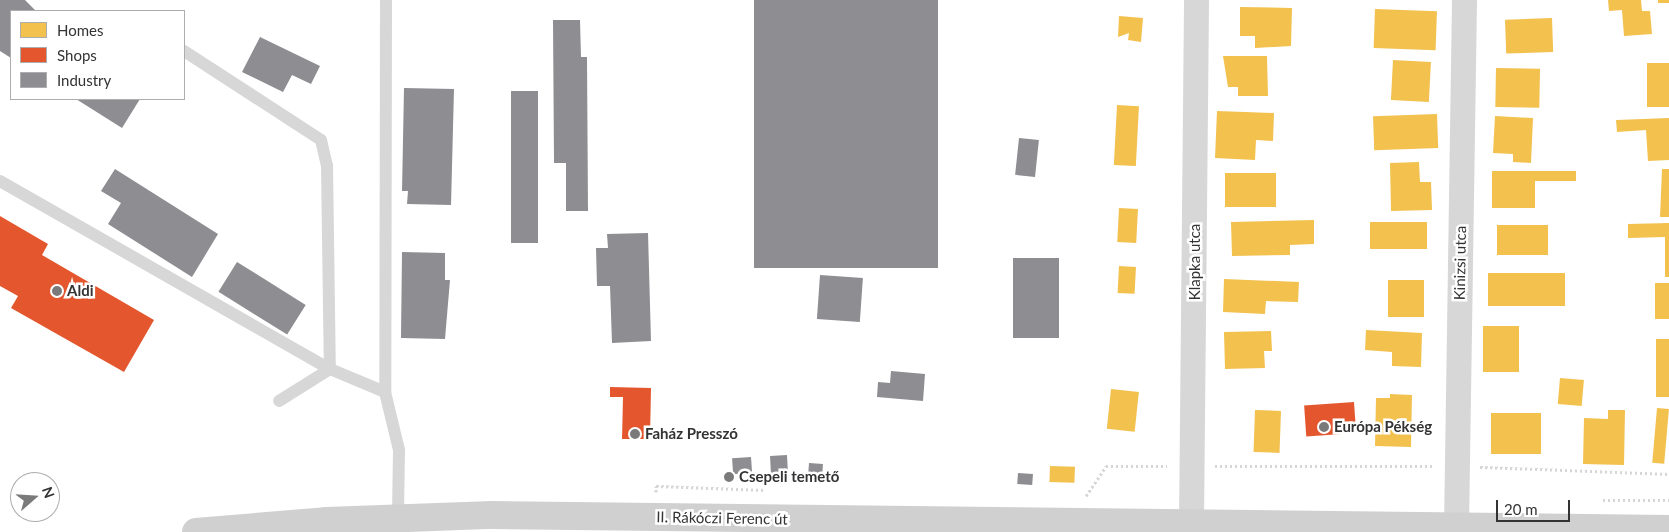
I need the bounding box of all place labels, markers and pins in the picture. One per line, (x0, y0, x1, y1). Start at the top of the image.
place label: Aldi (67, 282, 93, 300)
marker: Aldi (51, 285, 63, 297)
place label: Európa Pékség (1334, 418, 1432, 436)
marker: Európa Pékség (1318, 421, 1330, 433)
place label: Faház Presszó (645, 425, 738, 443)
marker: Faház Presszó (629, 428, 641, 440)
place label: Csepeli temető (739, 468, 839, 486)
marker: Csepeli temető (723, 471, 735, 483)

